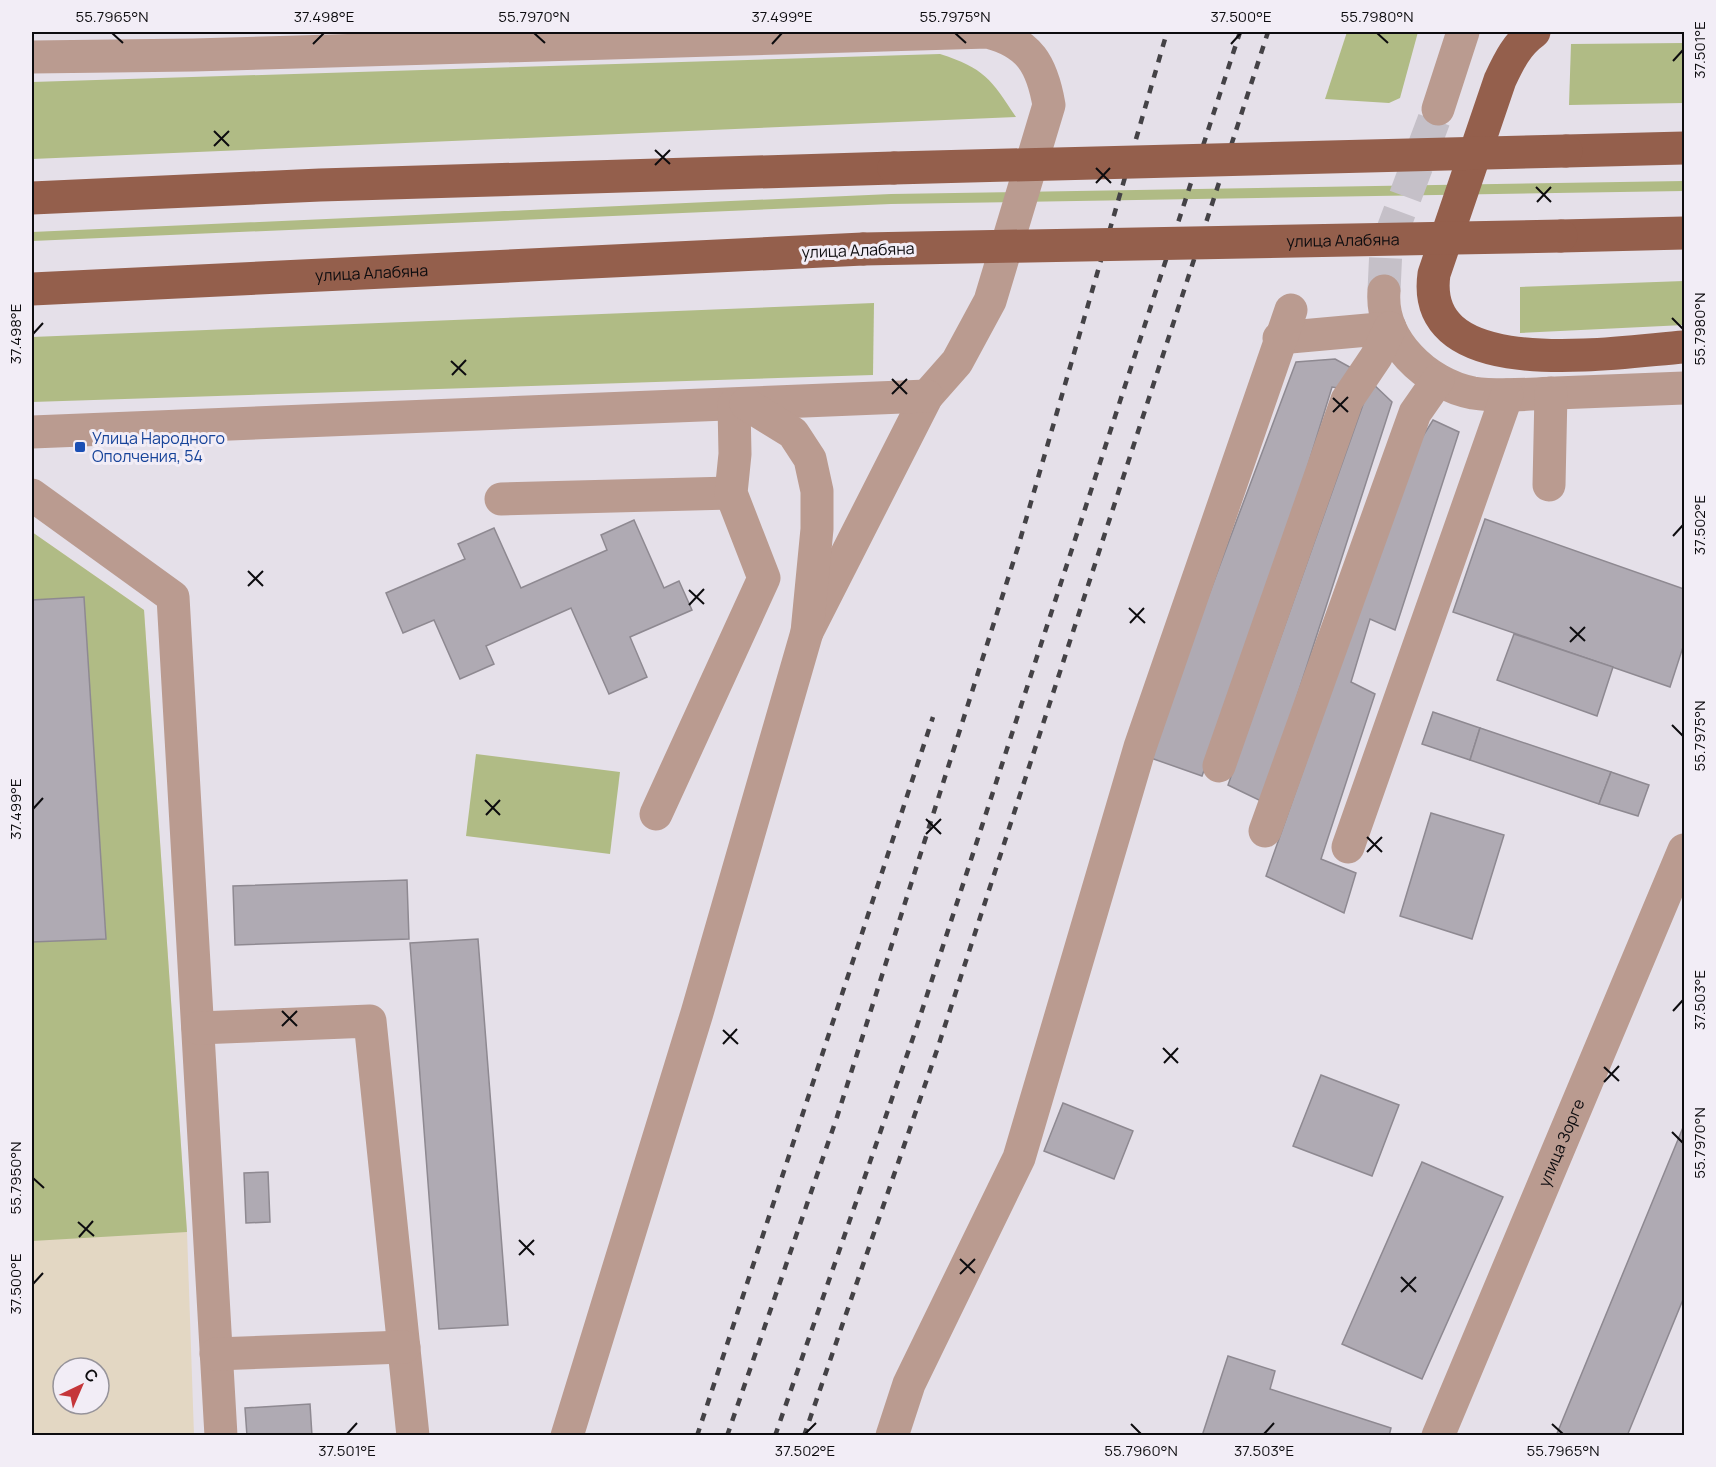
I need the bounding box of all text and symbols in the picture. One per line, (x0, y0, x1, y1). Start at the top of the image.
text: 55.7965°N (76, 6, 148, 27)
text: 37.498°E (294, 6, 354, 27)
text: 55.7970°N (498, 6, 570, 27)
text: 37.499°E (751, 6, 813, 27)
text: 55.7975°N (920, 6, 990, 27)
text: 37.500°E (1211, 6, 1271, 27)
text: 55.7980°N (1341, 6, 1413, 27)
text: 37.501°E (1689, 21, 1710, 79)
street label: улица Алабяна (1286, 228, 1400, 252)
street label: улица Алабяна (801, 237, 915, 263)
street label: улица Алабяна (315, 259, 429, 286)
text: 55.7980°N (1689, 293, 1710, 365)
text: 37.498°E (5, 304, 26, 364)
place label: Улица Народного Ополчения, 54 (92, 427, 225, 467)
marker: Улица Народного Ополчения, 54 (73, 440, 87, 454)
text: 37.502°E (1689, 495, 1710, 555)
text: 55.7975°N (1689, 701, 1710, 771)
text: 37.499°E (5, 778, 26, 840)
text: 37.503°E (1689, 970, 1710, 1030)
street label: улица Зорге (1533, 1095, 1589, 1190)
text: 55.7970°N (1689, 1107, 1710, 1179)
text: 55.7950°N (5, 1142, 26, 1214)
text: 37.500°E (5, 1254, 26, 1314)
north arrow (51, 1356, 111, 1416)
text: С (80, 1363, 103, 1387)
text: 37.501°E (318, 1440, 376, 1461)
text: 37.502°E (775, 1440, 835, 1461)
text: 55.7960°N (1104, 1440, 1178, 1461)
text: 37.503°E (1234, 1440, 1294, 1461)
text: 55.7965°N (1527, 1440, 1599, 1461)

